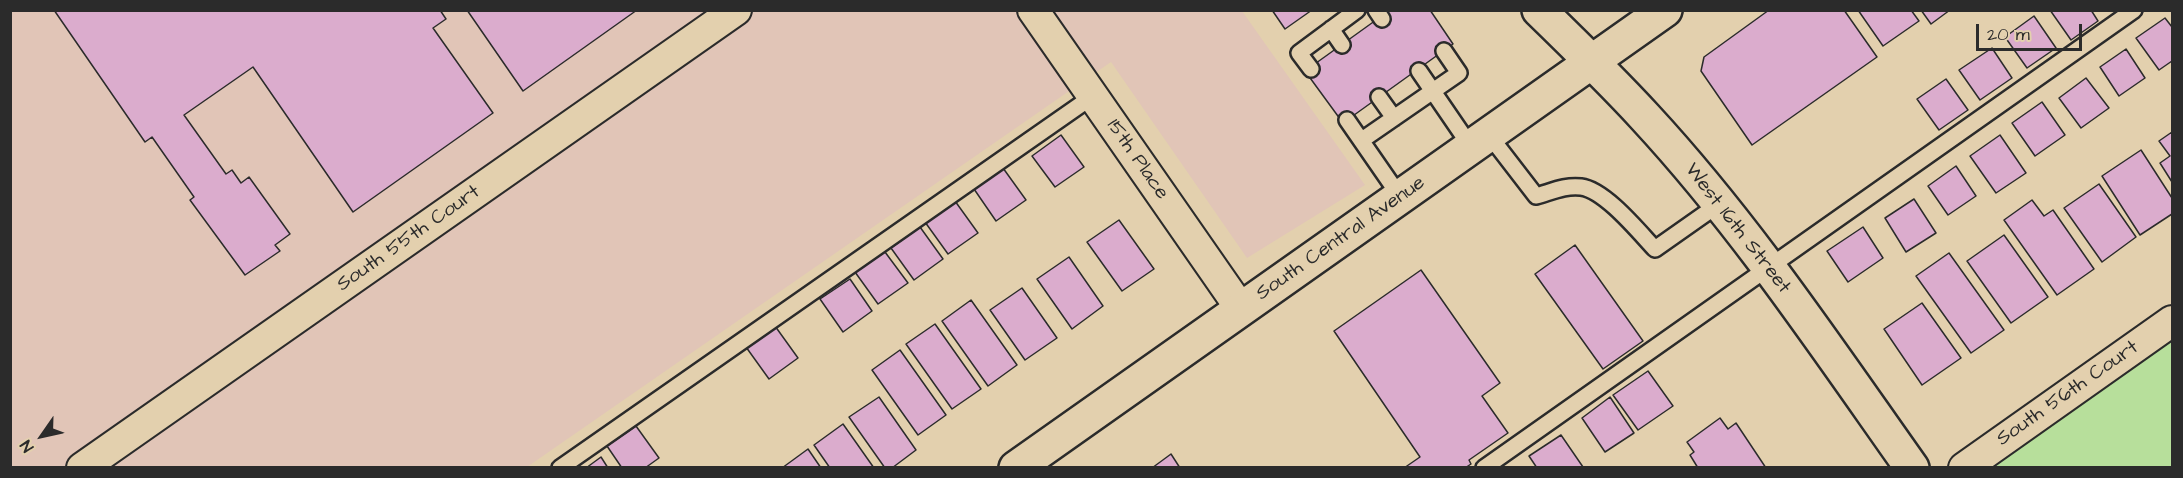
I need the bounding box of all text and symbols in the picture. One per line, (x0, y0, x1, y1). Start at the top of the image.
scale bar (1979, 12, 2086, 50)
text: 20 m (1987, 22, 2030, 47)
street label: 15th Place (1101, 115, 1173, 205)
street label: West 16th Street (1679, 159, 1795, 299)
street label: South Central Avenue (1252, 172, 1430, 306)
street label: South 55th Court (333, 181, 485, 297)
street label: South 56th Court (1992, 336, 2144, 452)
north arrow (12, 406, 72, 466)
text: N (15, 436, 39, 456)

